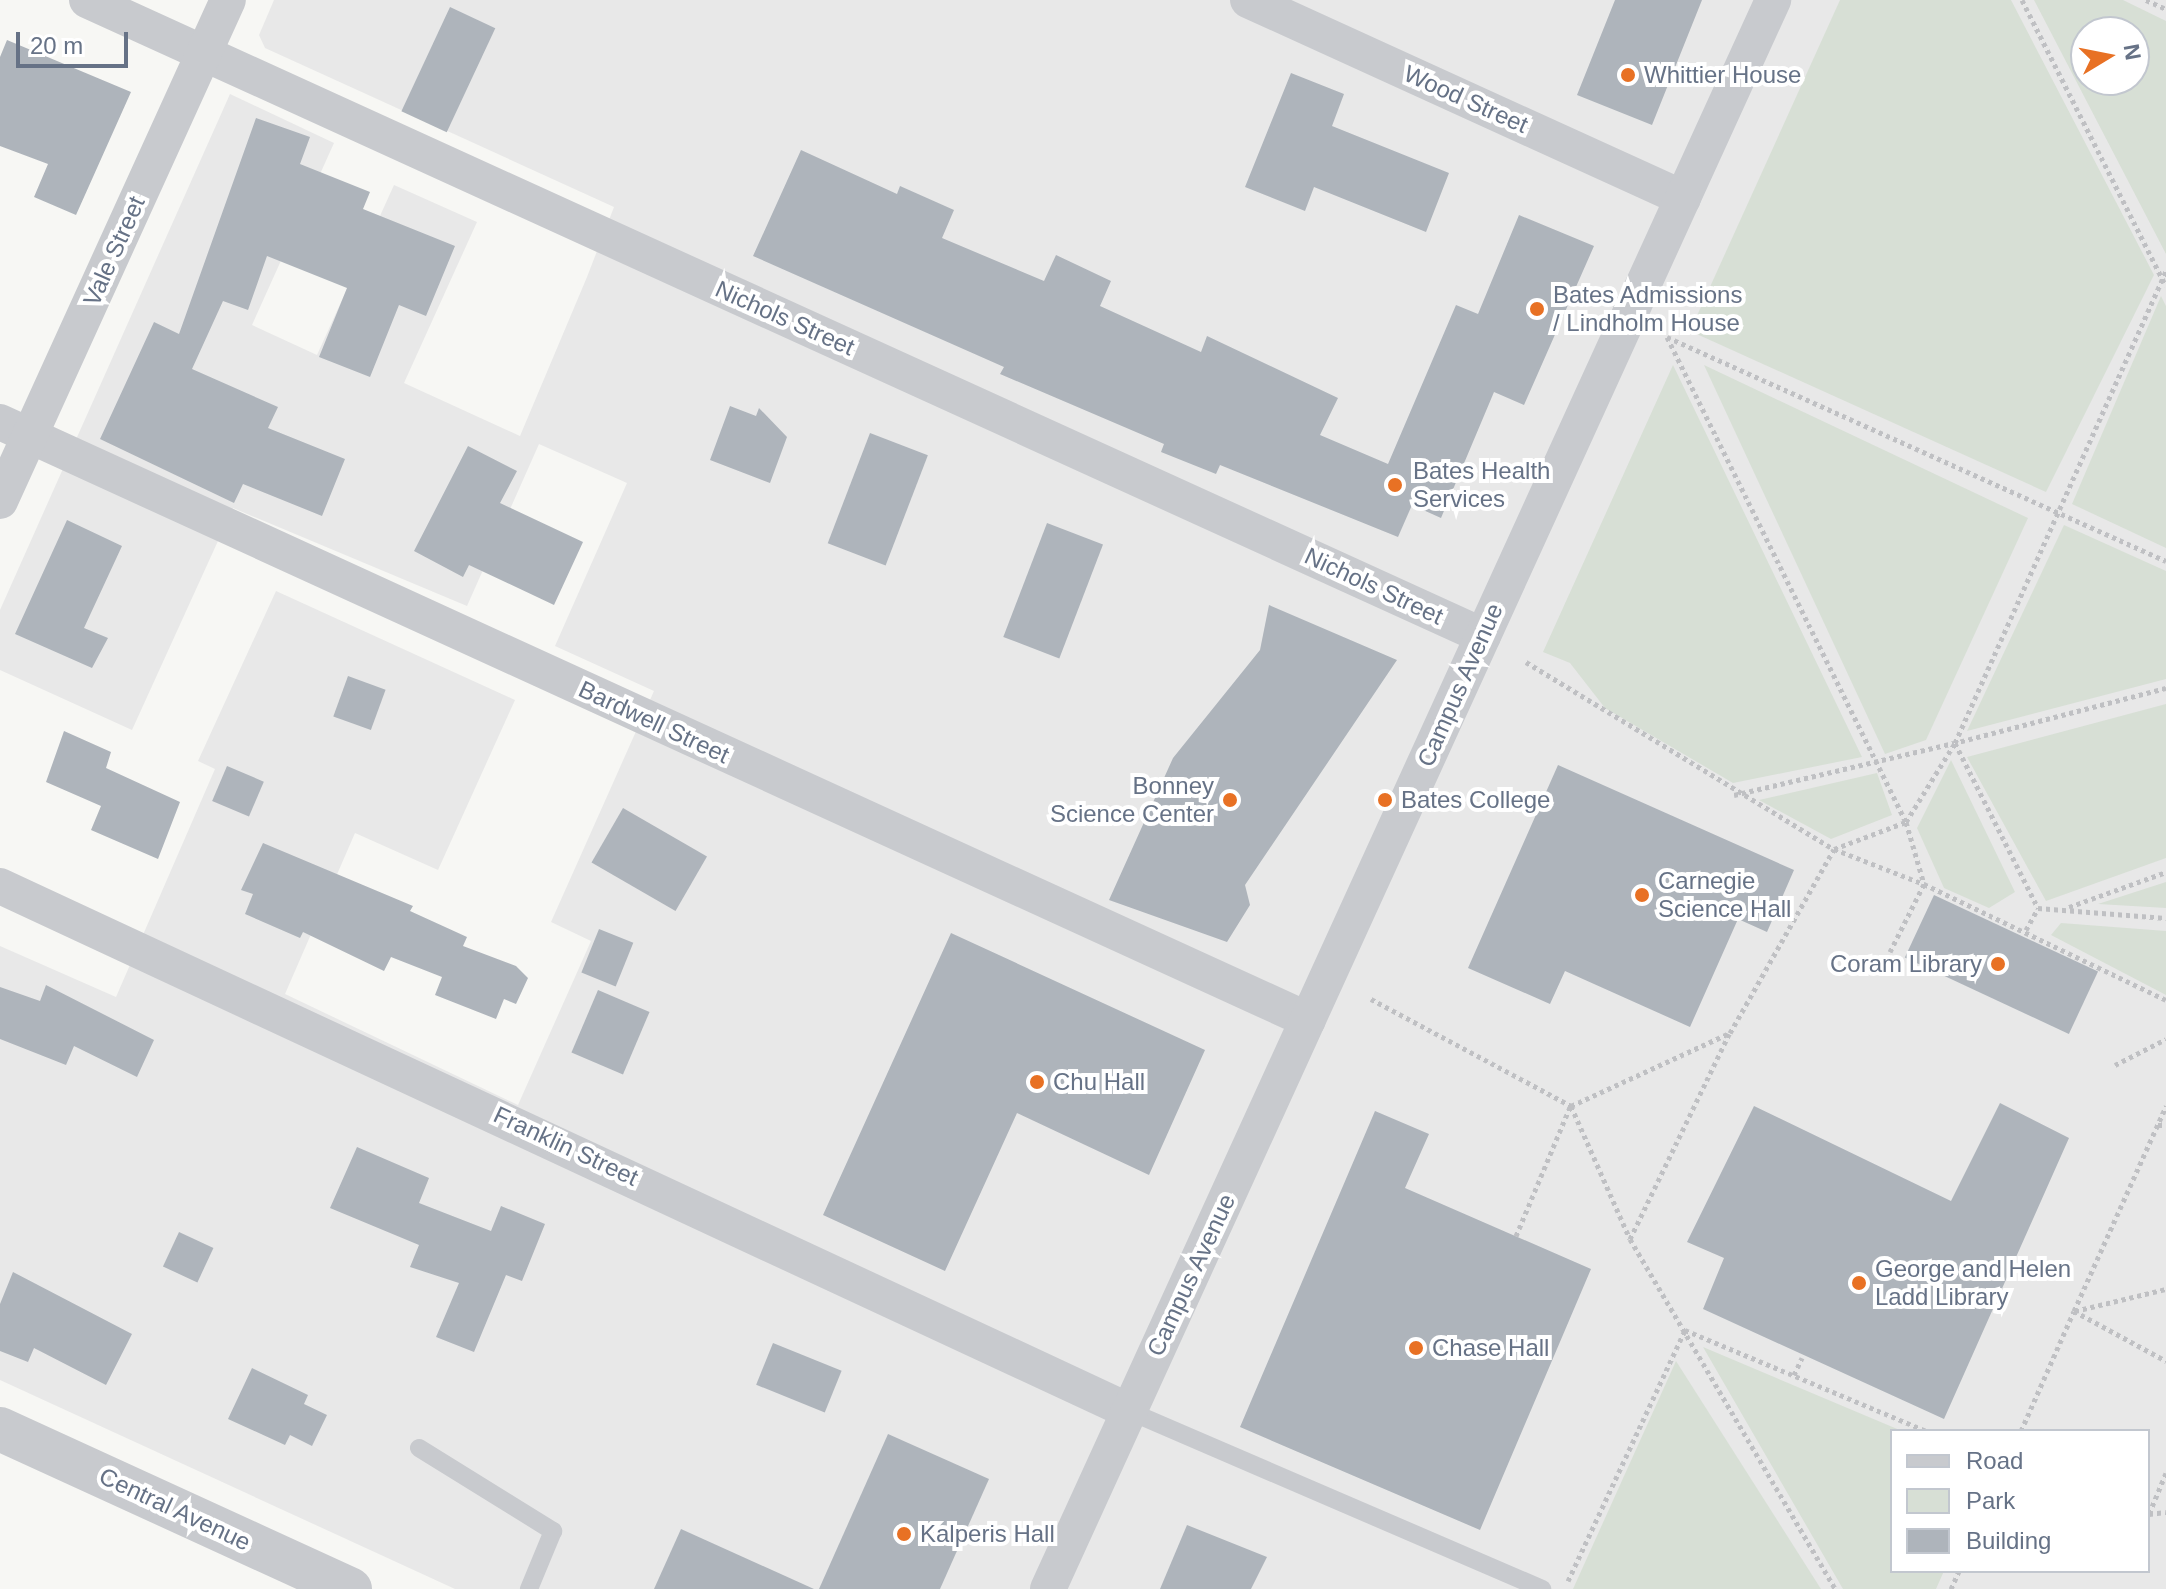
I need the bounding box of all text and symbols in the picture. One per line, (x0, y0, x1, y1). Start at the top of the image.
scale bar (20, 16, 132, 66)
north arrow (2070, 16, 2150, 96)
text: 20 m (30, 32, 83, 59)
text: N (2118, 42, 2146, 62)
street label: Wood Street (1399, 59, 1533, 139)
place label: Whittier House (1644, 61, 1801, 89)
marker: Whittier House (1619, 66, 1637, 84)
street label: Vale Street (77, 192, 151, 310)
street label: Nichols Street (711, 274, 859, 362)
place label: Bates Admissions / Lindholm House (1553, 281, 1744, 337)
marker: Bates Admissions / Lindholm House (1528, 300, 1546, 318)
place label: Bates Health Services (1413, 457, 1550, 513)
marker: Bates Health Services (1384, 474, 1406, 496)
street label: Nichols Street (1300, 541, 1448, 631)
street label: Campus Avenue (1411, 598, 1509, 772)
street label: Bardwell Street (574, 675, 734, 769)
place label: Bonney Science Center (1050, 772, 1214, 828)
place label: Bates College (1401, 786, 1550, 814)
marker: Bonney Science Center (1221, 791, 1239, 809)
marker: Bates College (1376, 791, 1394, 809)
place label: Carnegie Science Hall (1658, 867, 1791, 923)
marker: Carnegie Science Hall (1633, 886, 1651, 904)
place label: Coram Library (1830, 950, 1982, 978)
marker: Coram Library (1989, 955, 2007, 973)
place label: Chu Hall (1053, 1068, 1145, 1096)
marker: Chu Hall (1028, 1073, 1046, 1091)
street label: Franklin Street (489, 1100, 643, 1192)
street label: Campus Avenue (1141, 1189, 1241, 1361)
place label: George and Helen Ladd Library (1875, 1255, 2071, 1311)
marker: George and Helen Ladd Library (1850, 1274, 1868, 1292)
place label: Chase Hall (1432, 1334, 1549, 1362)
marker: Chase Hall (1407, 1339, 1425, 1357)
legend (1890, 1429, 2150, 1573)
text: Road (1966, 1447, 2023, 1474)
street label: Central Avenue (94, 1461, 256, 1557)
text: Park (1966, 1487, 2015, 1514)
place label: Kalperis Hall (920, 1520, 1055, 1548)
marker: Kalperis Hall (895, 1525, 913, 1543)
text: Building (1966, 1527, 2051, 1554)

